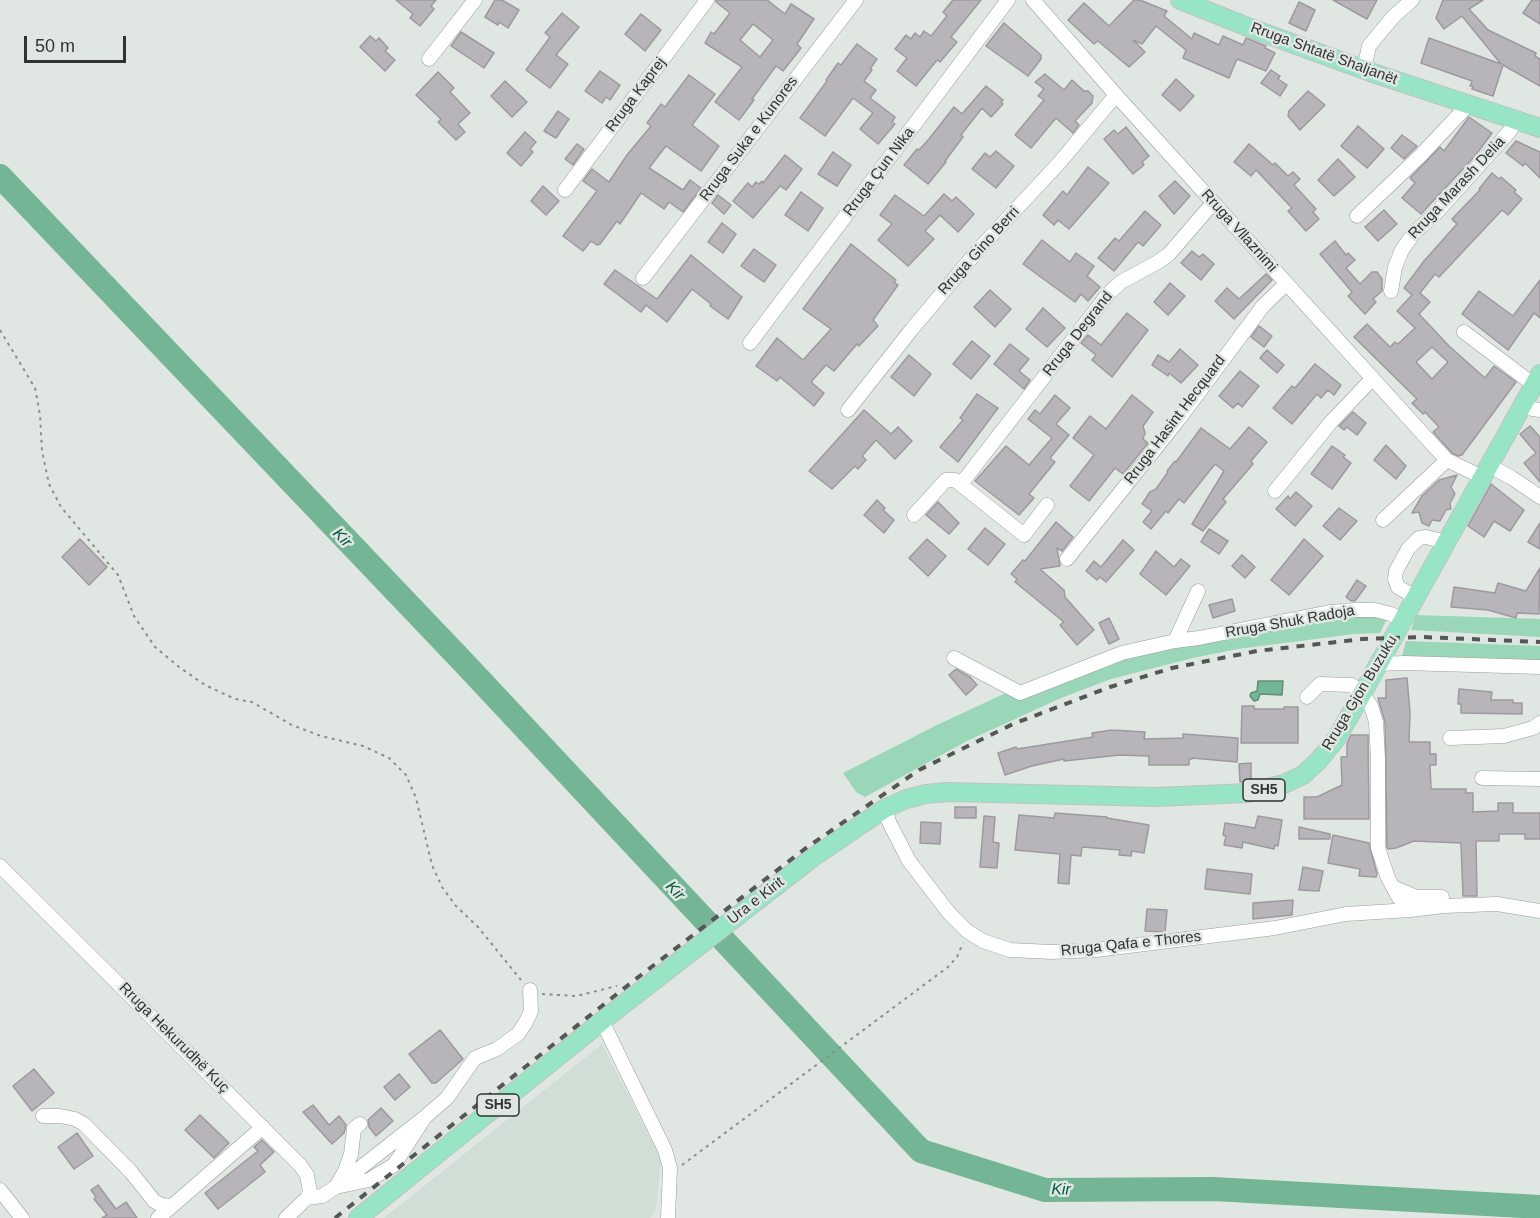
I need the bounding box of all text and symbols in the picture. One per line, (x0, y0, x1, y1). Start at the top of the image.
street label: Rruga Shtatë Shaljanët (1248, 19, 1400, 89)
scale bar (27, 24, 129, 62)
text: 50 m (35, 36, 75, 56)
street label: Rruga Kaprej (602, 54, 670, 136)
street label: Rruga Suka e Kunores (696, 73, 802, 205)
street label: Rruga Çun Nika (840, 124, 918, 220)
street label: Rruga Marash Delia (1405, 133, 1509, 243)
street label: Rruga Vllaznimi (1197, 186, 1281, 276)
street label: Rruga Gino Berri (935, 203, 1023, 299)
street label: Rruga Degrand (1039, 288, 1117, 380)
street label: Rruga Hasint Hecquard (1121, 352, 1229, 488)
water label: Kir (328, 524, 356, 552)
street label: Rruga Shuk Radoja (1224, 602, 1356, 642)
street label: Rruga Gjon Buzuku (1319, 632, 1401, 754)
road number: SH5 (1243, 779, 1285, 801)
street label: Ura e Kirit (724, 873, 788, 929)
water label: Kir (661, 877, 689, 905)
street label: Rruga Qafa e Thores (1060, 928, 1202, 960)
street label: Rruga Hekurudhë Kuç (115, 979, 233, 1097)
road number: SH5 (477, 1094, 519, 1116)
water label: Kir (1051, 1180, 1071, 1200)

